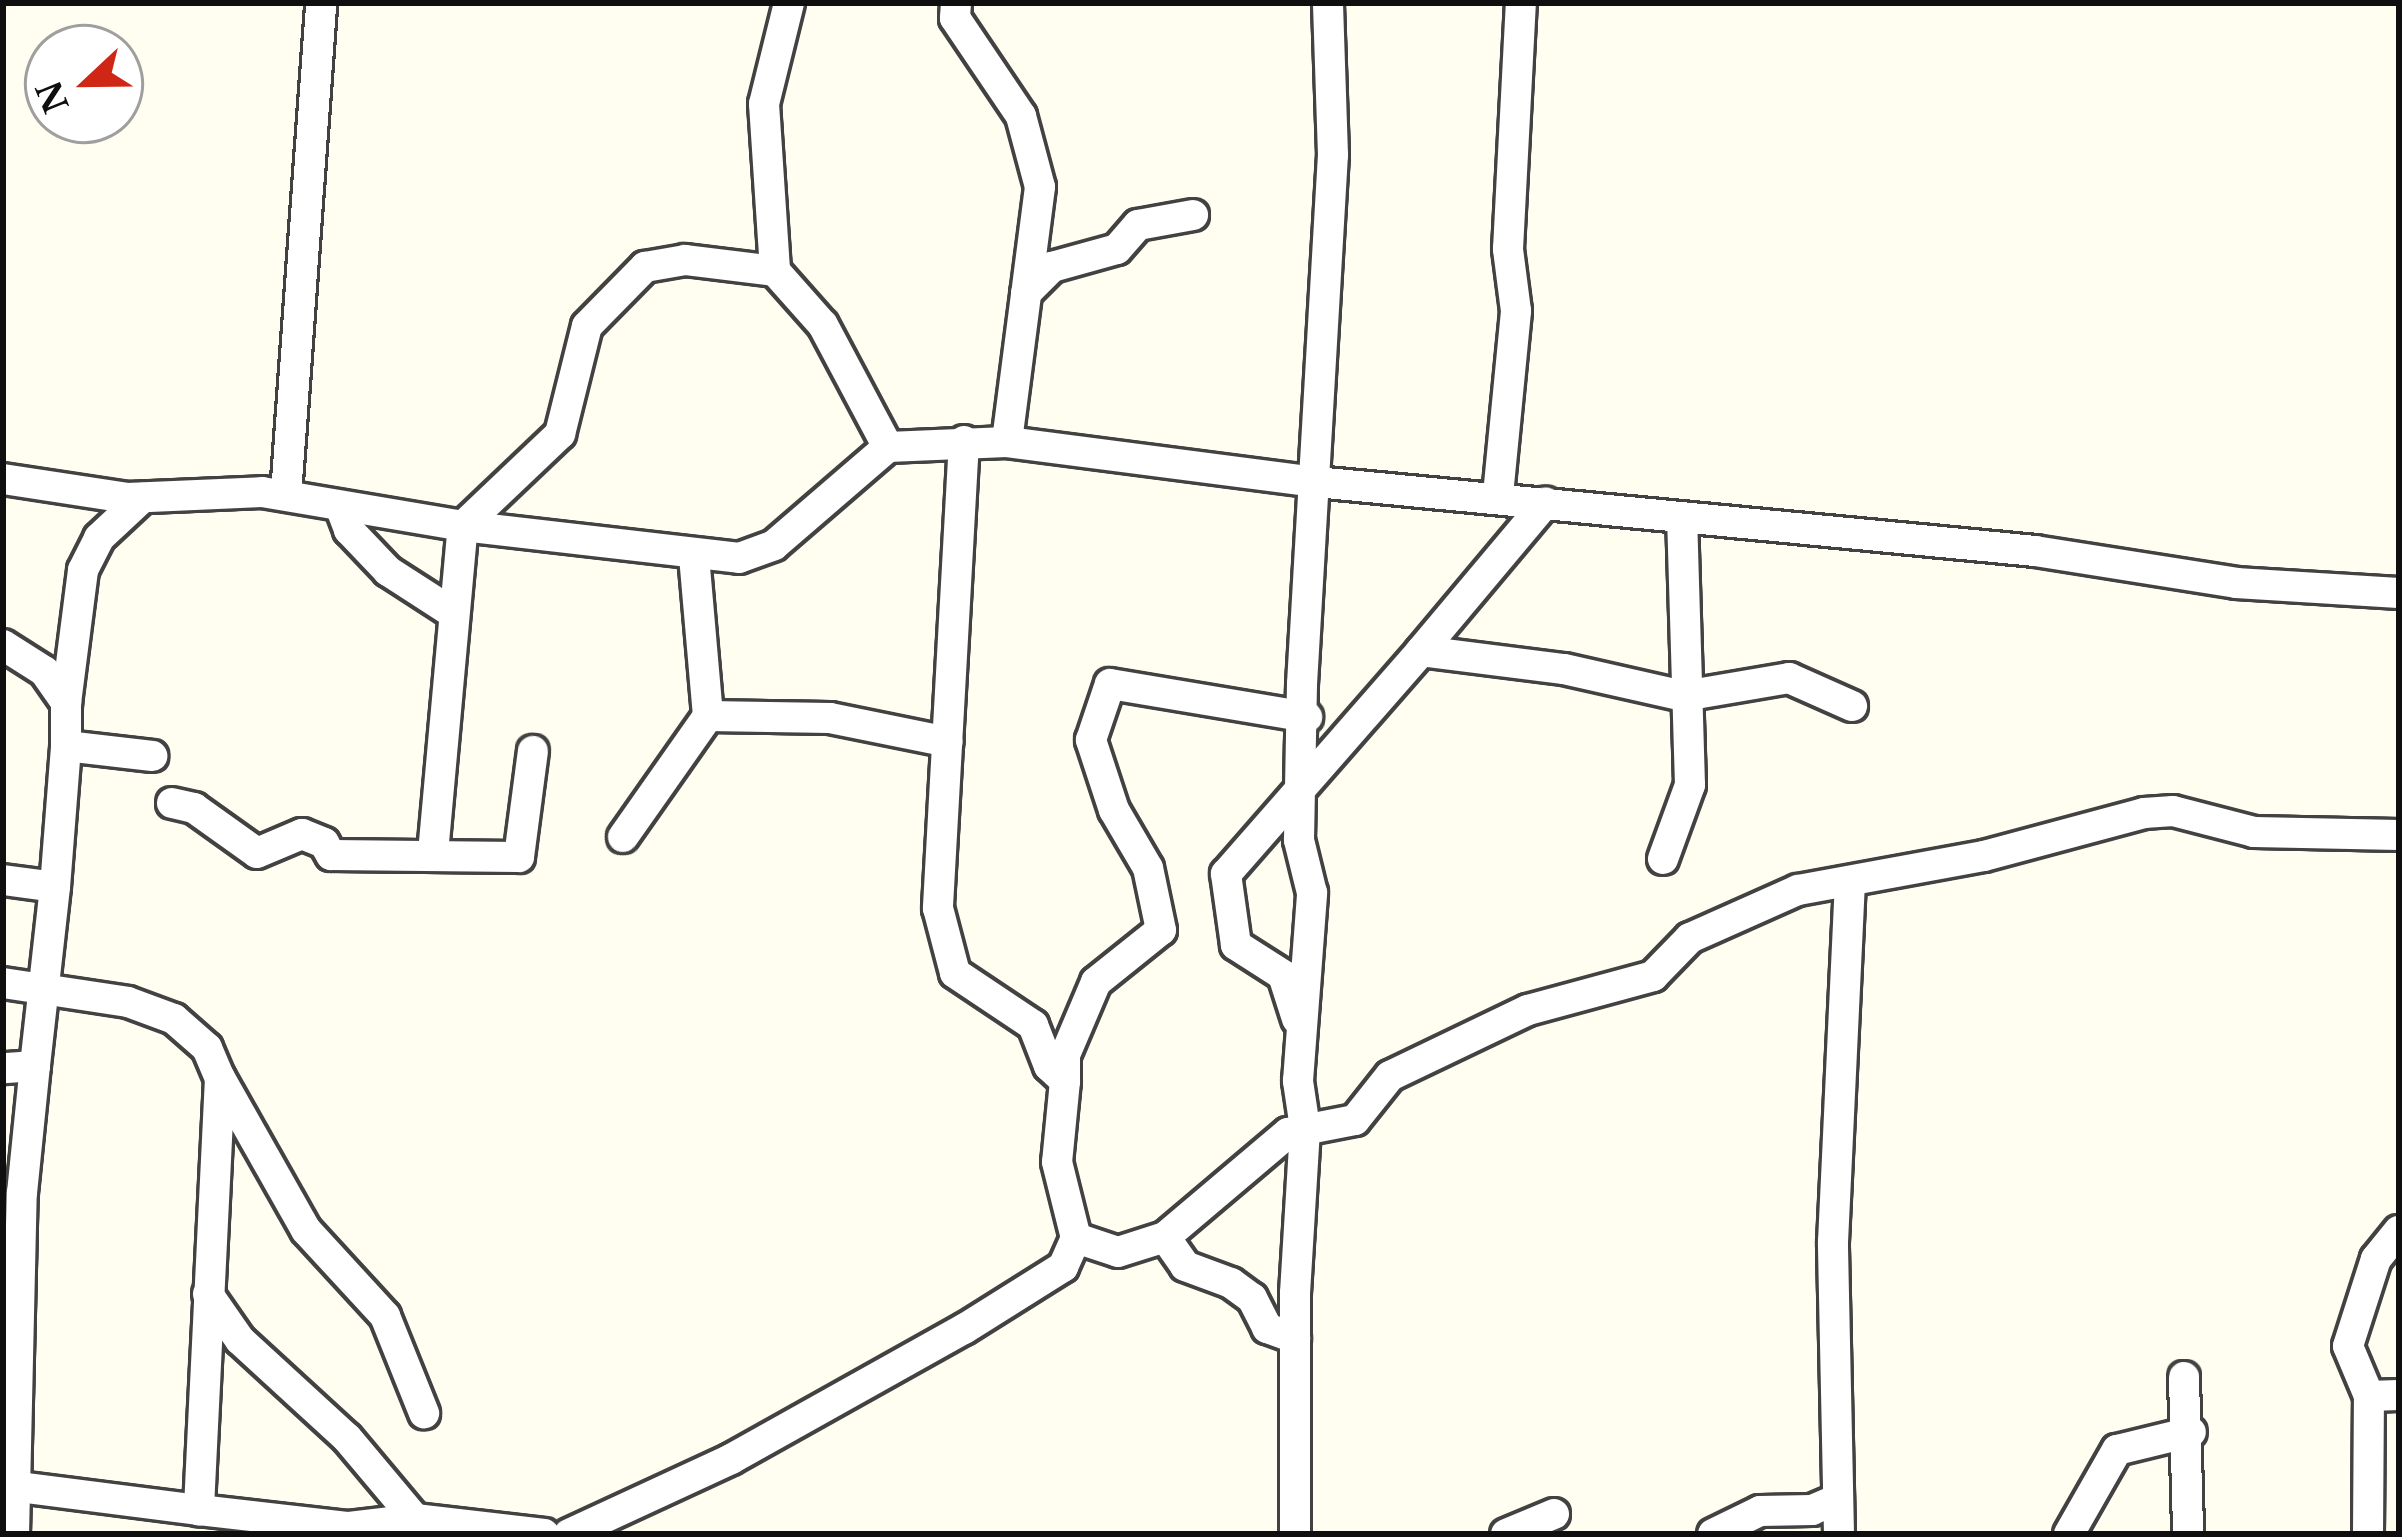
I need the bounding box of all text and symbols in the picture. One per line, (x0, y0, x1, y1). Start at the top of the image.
north arrow (24, 24, 144, 144)
text: N (28, 74, 78, 119)

